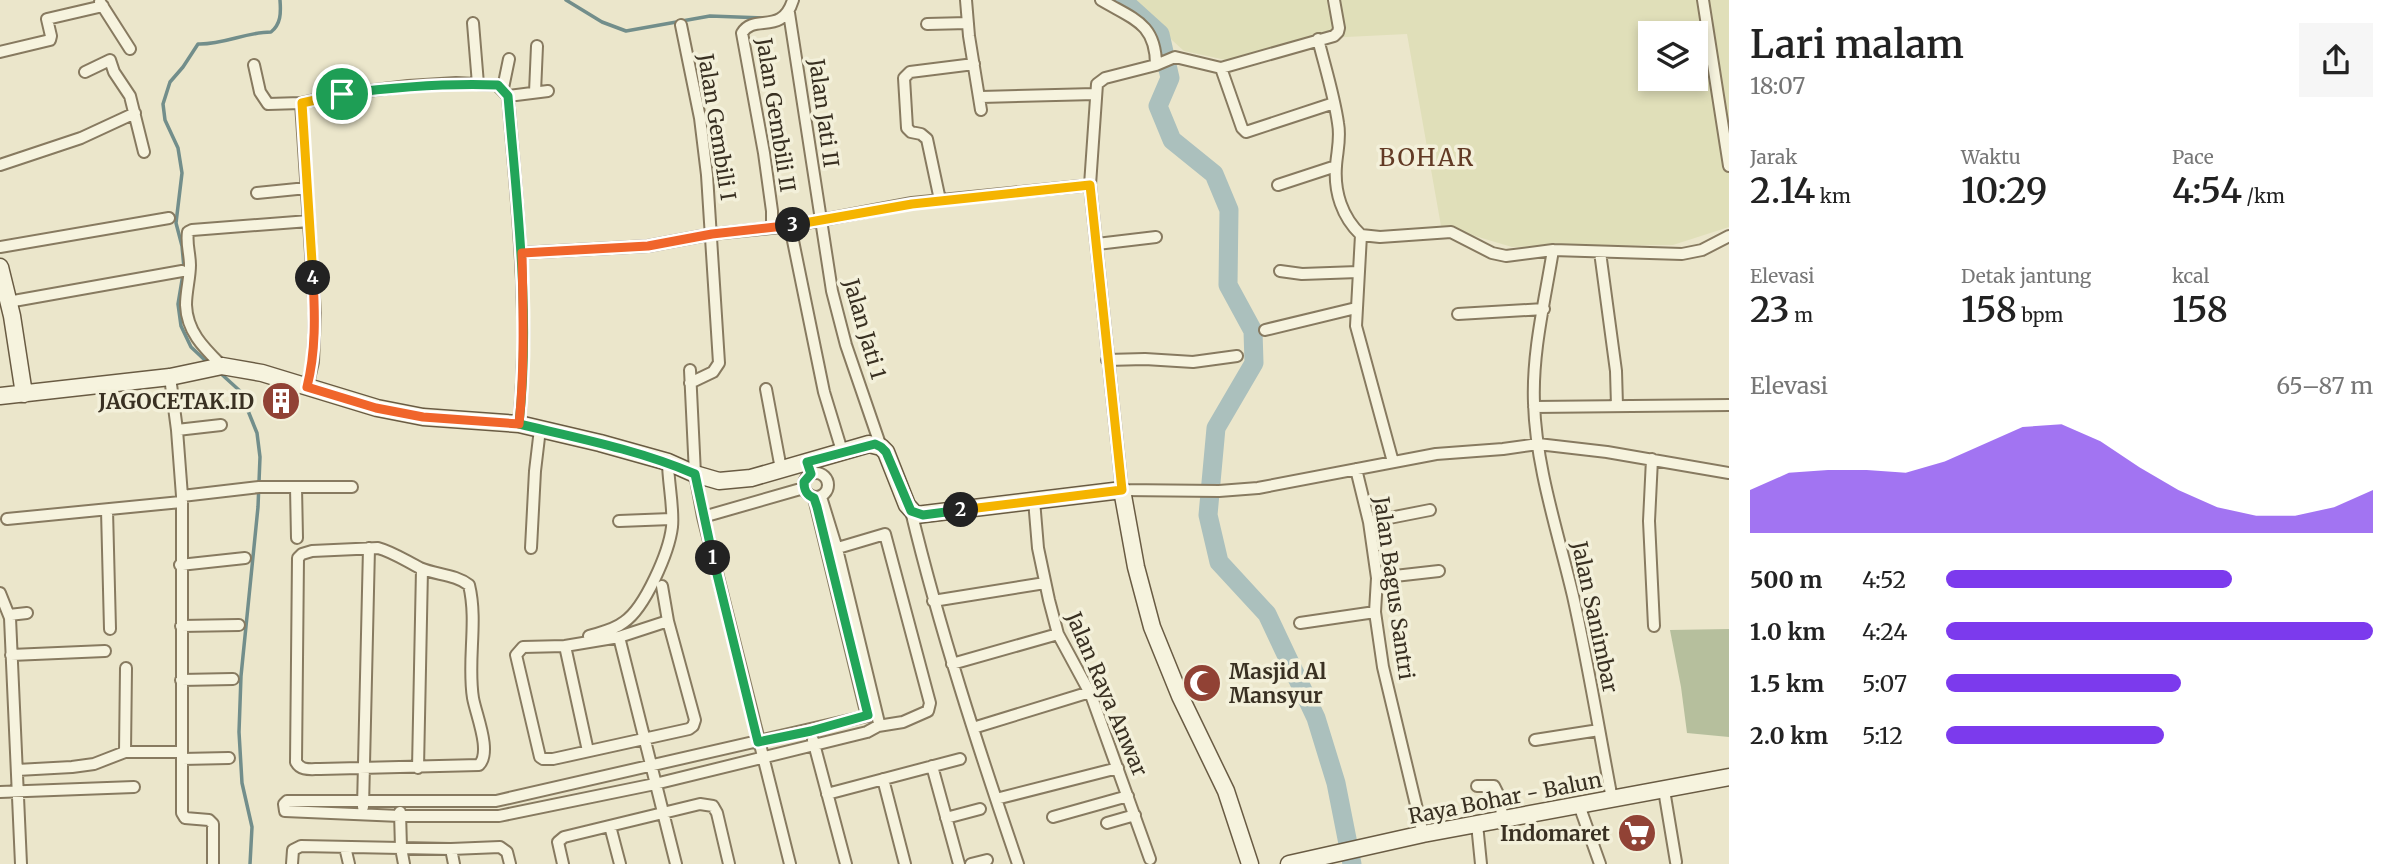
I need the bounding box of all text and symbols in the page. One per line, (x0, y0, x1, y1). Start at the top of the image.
map controls (1638, 21, 1708, 91)
button: layers (1638, 21, 1708, 91)
text: Lari malam (1750, 21, 1964, 68)
button: share (2299, 23, 2373, 97)
street label: Jalan Gembili II (750, 35, 802, 194)
street label: Jalan Gembili I (692, 51, 742, 202)
street label: Jalan Jati II (803, 56, 845, 169)
pin (312, 64, 372, 124)
text: 18:07 (1750, 71, 1805, 100)
icon: arrive (323, 75, 361, 113)
district label: BOHAR (1379, 142, 1475, 173)
text: Jarak (1750, 145, 1797, 169)
text: Waktu (1961, 145, 2021, 169)
text: Pace (2172, 145, 2214, 169)
text: 2.14 (1750, 169, 1815, 213)
text: 10:29 (1961, 169, 2047, 213)
text: 4:54 (2172, 169, 2242, 213)
text: km (1815, 184, 1851, 208)
text: /km (2242, 184, 2285, 208)
pin: 3 (776, 208, 810, 243)
text: 3 (787, 212, 798, 236)
pin: 4 (296, 260, 330, 296)
text: Elevasi (1750, 264, 1814, 288)
text: Detak jantung (1961, 264, 2091, 288)
text: kcal (2172, 264, 2209, 288)
text: 4 (306, 265, 319, 289)
street label: Jalan Jati 1 (838, 275, 892, 382)
text: 23 (1750, 288, 1790, 332)
text: 158 (1961, 288, 2017, 332)
text: 158 (2172, 288, 2228, 332)
text: m (1790, 303, 1813, 327)
text: bpm (2017, 303, 2063, 327)
text: Elevasi (1750, 371, 1828, 400)
text: 65–87 m (2276, 371, 2373, 400)
building icon: JAGOCETAK.ID (260, 380, 302, 422)
place label: JAGOCETAK.ID (97, 388, 254, 415)
pin: 2 (944, 492, 978, 528)
street label: Jalan Bagus Santri (1368, 494, 1420, 681)
text: 2 (955, 497, 966, 521)
street label: Jalan Sanimbar (1566, 538, 1624, 695)
pin: 1 (696, 540, 730, 576)
text: 1 (708, 545, 717, 569)
text: 500 m (1750, 565, 1822, 594)
text: 4:52 (1862, 565, 1906, 594)
street label: Jalan Raya Anwar (1060, 607, 1154, 780)
text: 1.0 km (1750, 617, 1825, 646)
text: 4:24 (1862, 617, 1907, 646)
place label: Masjid Al Mansyur (1229, 658, 1327, 709)
mosque icon: Masjid Al Mansyur (1181, 662, 1223, 704)
text: 1.5 km (1750, 669, 1824, 698)
text: 5:07 (1862, 669, 1907, 698)
text: 2.0 km (1750, 721, 1828, 750)
text: 5:12 (1862, 721, 1903, 750)
street label: Raya Bohar - Balun (1406, 766, 1604, 830)
supermarket icon: Indomaret (1616, 812, 1658, 854)
place label: Indomaret (1500, 820, 1611, 847)

